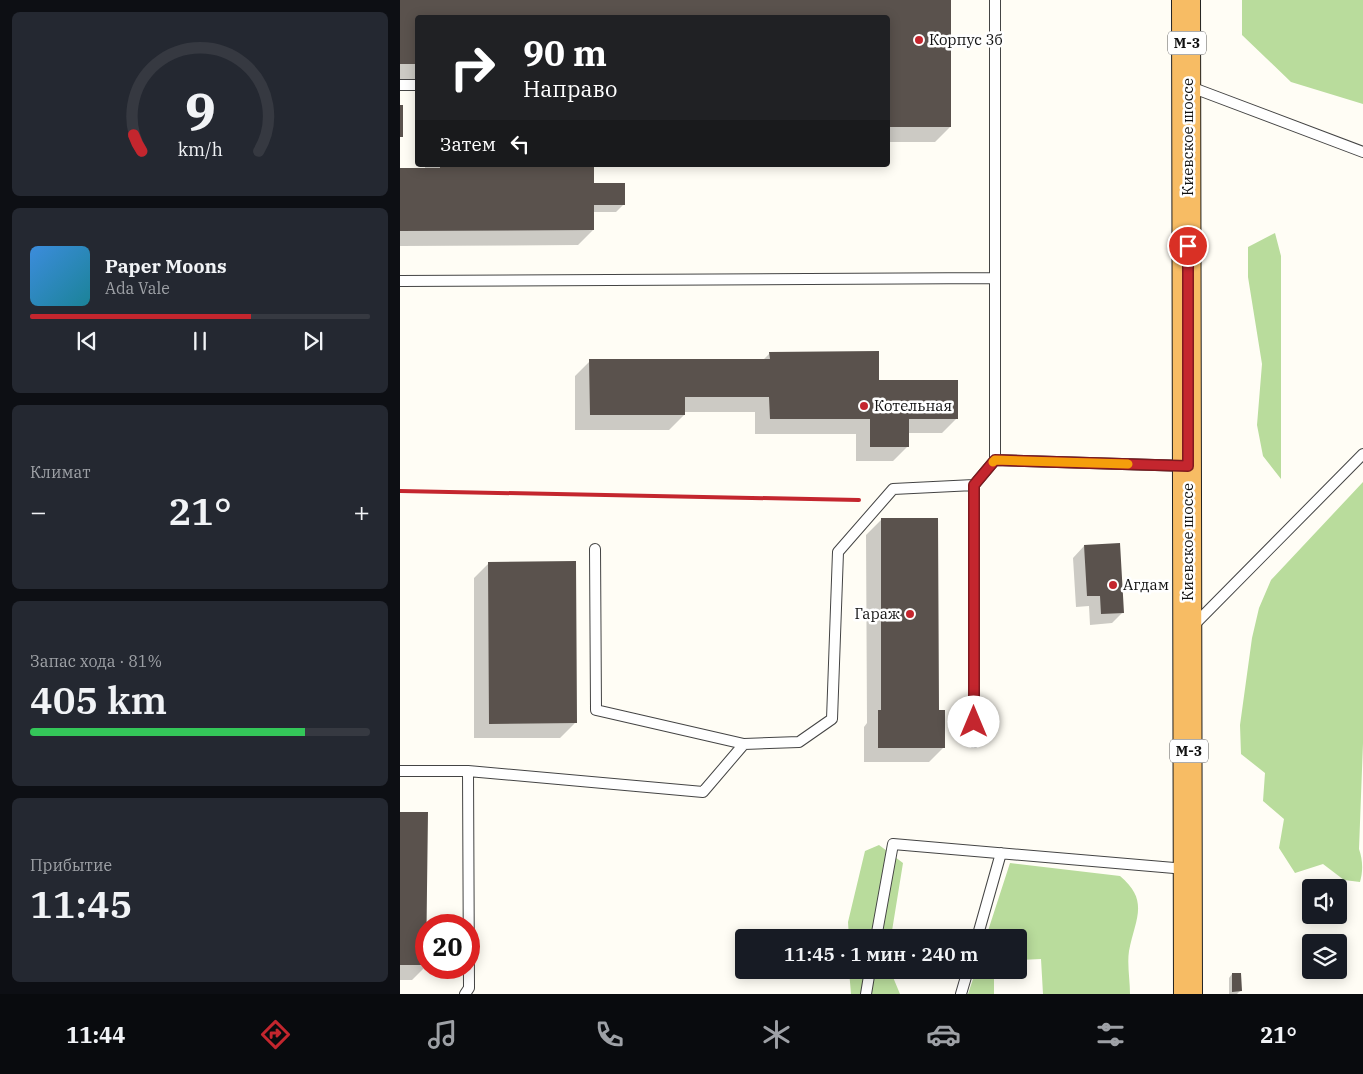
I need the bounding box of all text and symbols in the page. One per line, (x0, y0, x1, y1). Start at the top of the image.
text: 90 m (523, 30, 607, 76)
place label: Корпус 3б (929, 30, 1003, 49)
road number: М-3 (1168, 32, 1206, 54)
marker: Корпус 3б (913, 34, 925, 46)
icon: right (440, 35, 505, 100)
text: Направо (523, 74, 617, 103)
text: 9 (184, 77, 216, 144)
street label: Киевское шоссе (1178, 78, 1197, 196)
icon: left (506, 130, 534, 158)
text: Затем (440, 132, 496, 156)
text: km/h (177, 138, 223, 161)
pin (1167, 225, 1209, 267)
icon: arrive (1174, 232, 1202, 260)
text: Paper Moons (105, 254, 227, 278)
text: Ada Vale (105, 278, 170, 298)
icon: previous (73, 327, 101, 355)
icon: pause (186, 327, 214, 355)
icon: next (299, 327, 327, 355)
place label: Котельная (874, 396, 952, 415)
marker: Котельная (858, 400, 870, 412)
text: Климат (30, 462, 90, 482)
street label: Киевское шоссе (1178, 483, 1197, 601)
text: 21° (168, 486, 232, 535)
text: − (30, 493, 47, 530)
text: + (353, 493, 370, 530)
place label: Агдам (1123, 575, 1169, 594)
marker: Агдам (1107, 579, 1119, 591)
place label: Гараж (855, 604, 900, 623)
marker: Гараж (904, 608, 916, 620)
text: Запас хода · 81% (30, 651, 162, 671)
text: 405 km (30, 675, 167, 724)
position arrow (947, 695, 999, 747)
road number: М-3 (1170, 739, 1208, 762)
text: Прибытие (30, 855, 112, 875)
text: 11:45 (30, 879, 133, 928)
map controls (1302, 879, 1347, 979)
button: sound (1302, 879, 1347, 924)
speed limit sign: 20 (415, 914, 480, 979)
button: layers (1302, 934, 1347, 979)
text: 11:45 · 1 мин · 240 m (784, 942, 978, 966)
icon: directions (258, 1017, 293, 1052)
icon: music (425, 1017, 460, 1052)
icon: phone (592, 1017, 627, 1052)
icon: climate (759, 1017, 794, 1052)
icon: car (926, 1017, 961, 1052)
icon: filters (1093, 1017, 1128, 1052)
text: 11:44 (66, 1020, 126, 1049)
text: 21° (1260, 1020, 1297, 1049)

